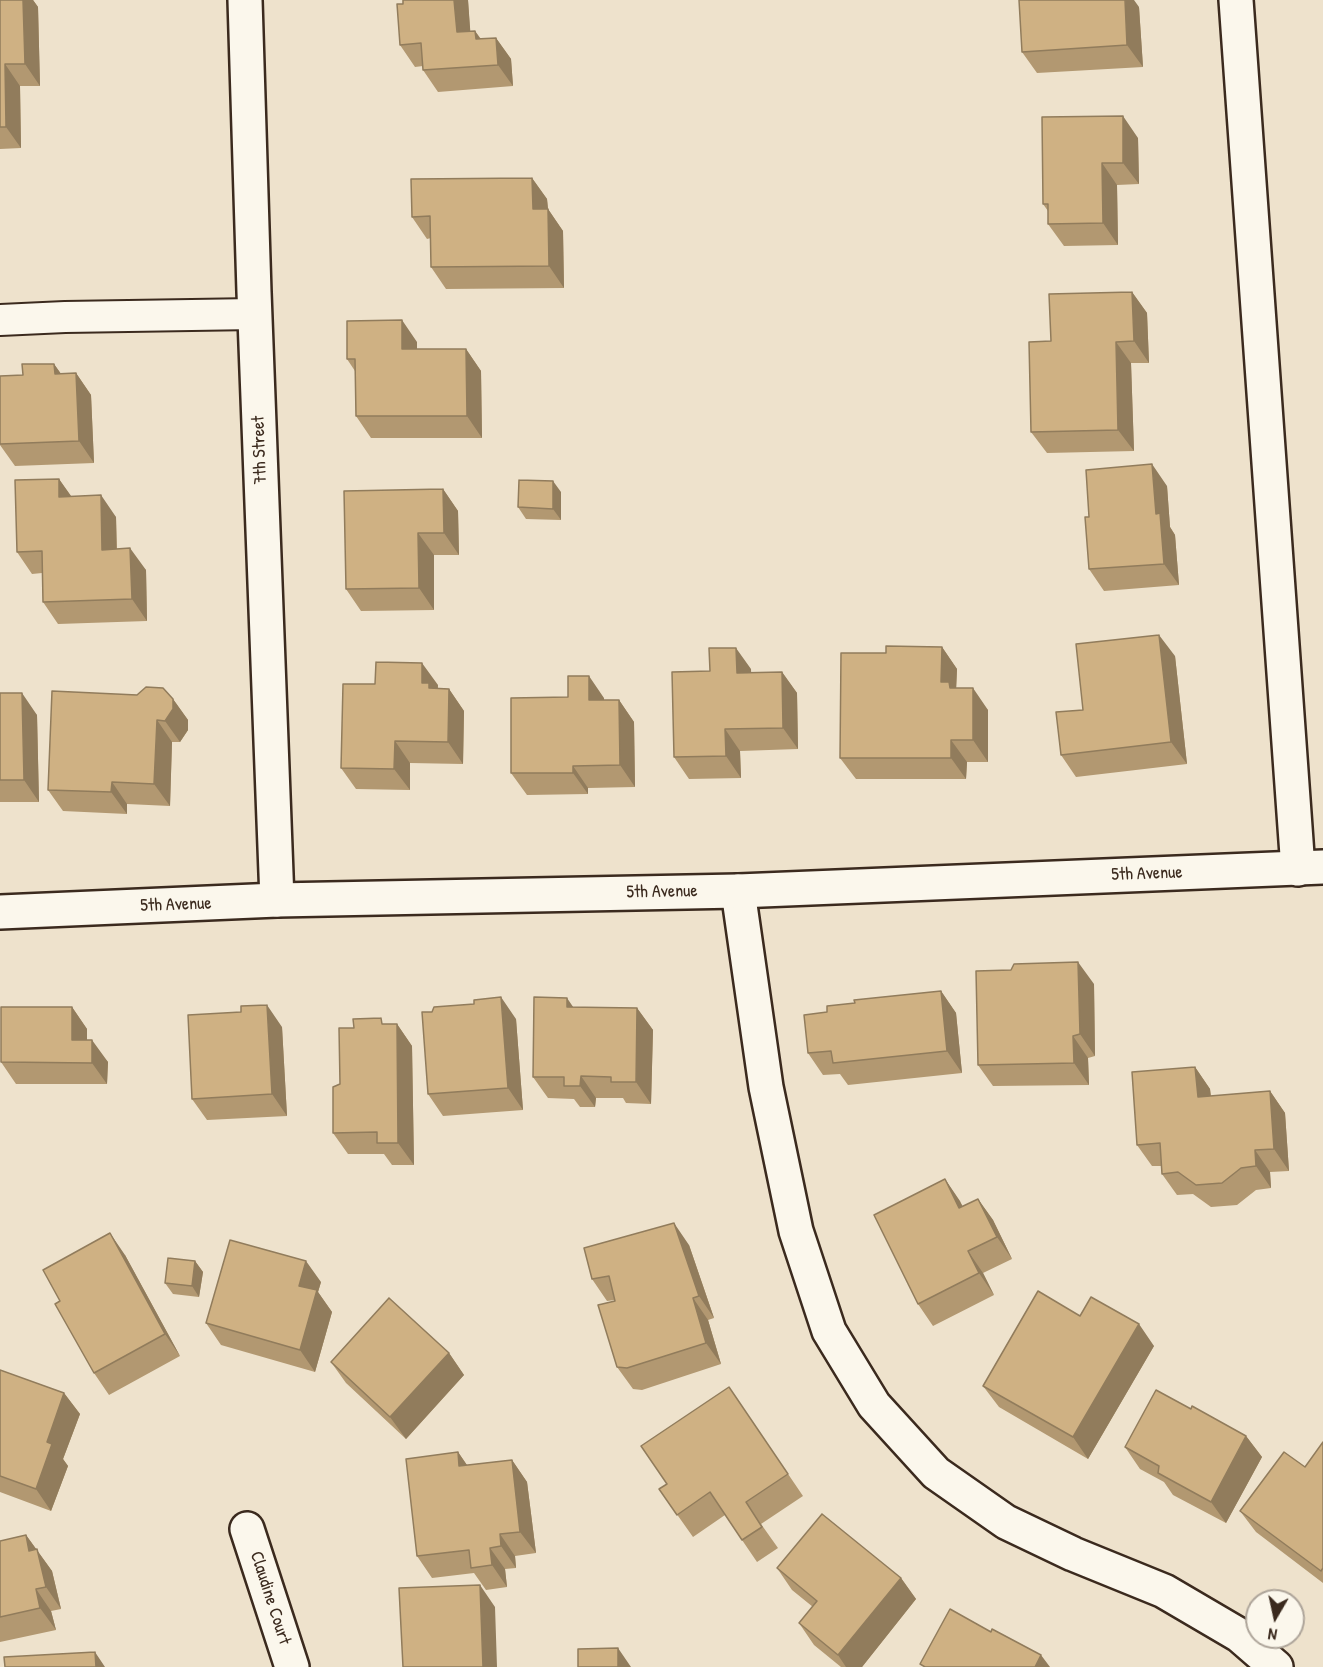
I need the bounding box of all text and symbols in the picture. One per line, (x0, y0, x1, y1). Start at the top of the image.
street label: 7th Street (248, 415, 272, 485)
street label: 5th Avenue (1111, 862, 1183, 886)
street label: 5th Avenue (626, 881, 698, 903)
street label: 5th Avenue (140, 893, 212, 917)
street label: Claudine Court (245, 1549, 295, 1647)
north arrow (1245, 1589, 1305, 1649)
text: N (1267, 1623, 1278, 1646)

